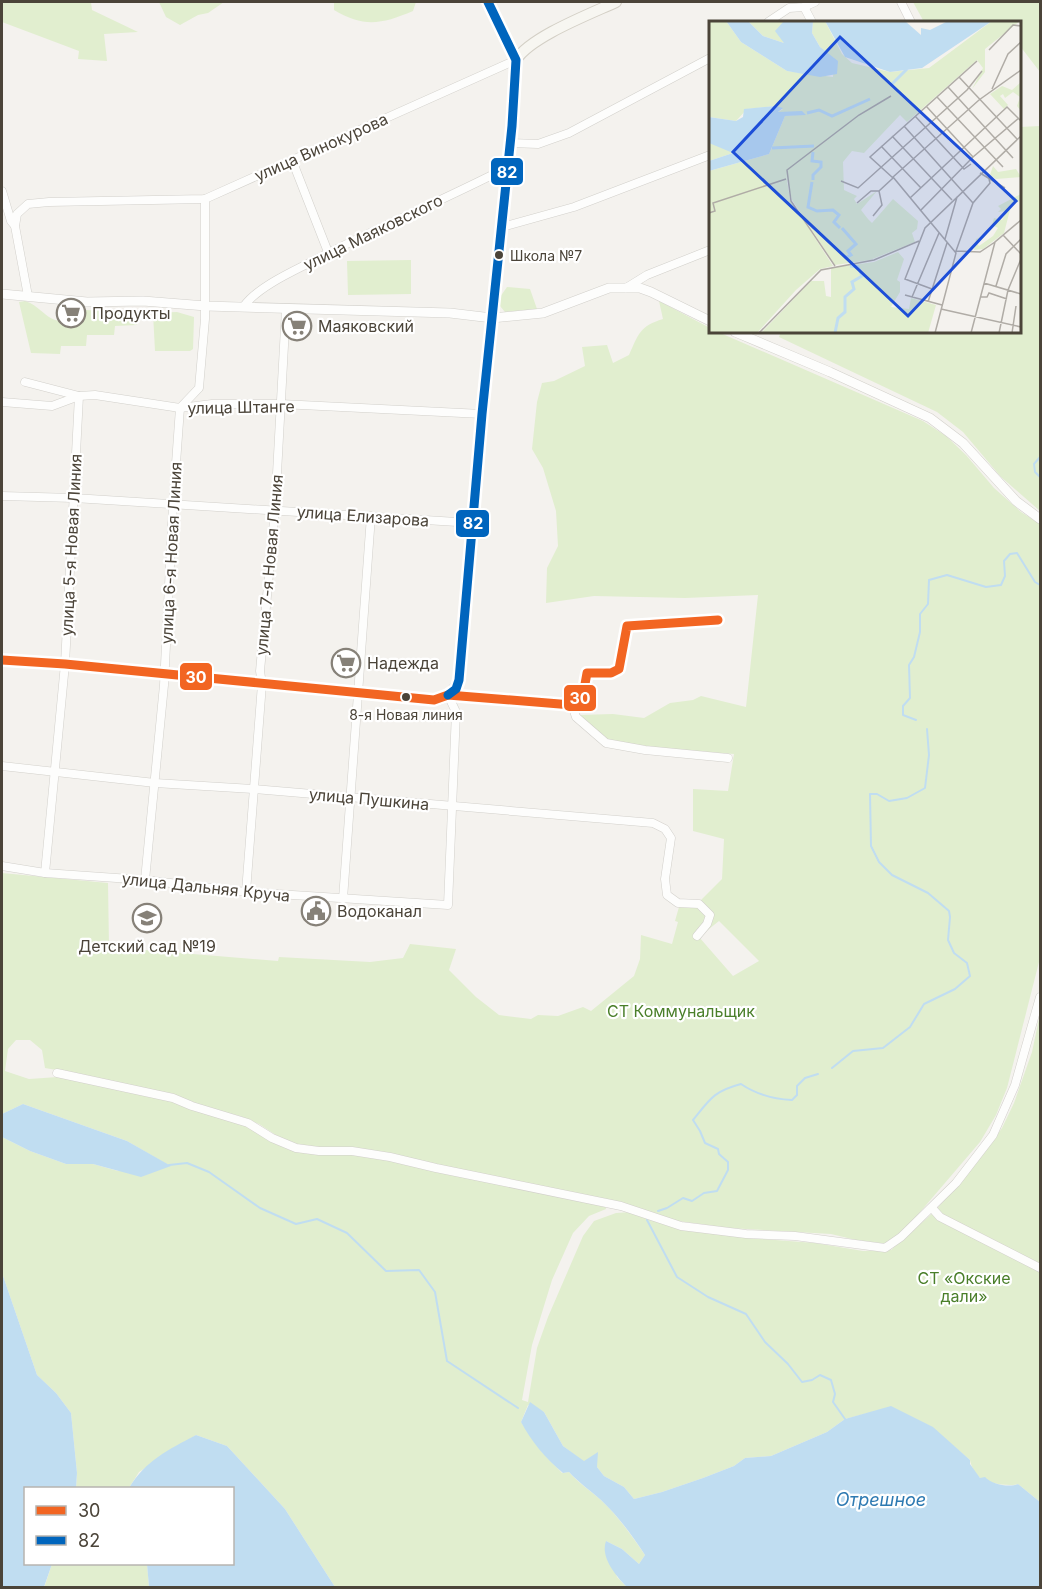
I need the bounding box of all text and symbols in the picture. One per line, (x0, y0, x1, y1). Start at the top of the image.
inset map (709, 21, 1021, 333)
street label: улица Винокурова (251, 109, 391, 185)
line badge: 82 (490, 157, 524, 186)
text: 82 (497, 162, 517, 182)
street label: улица Маяковского (300, 190, 446, 274)
place label: Школа №7 (510, 247, 582, 264)
marker: Школа №7 (493, 249, 505, 261)
supermarket icon: Продукты (55, 297, 87, 329)
place label: Продукты (92, 303, 170, 323)
supermarket icon: Маяковский (281, 310, 313, 342)
place label: Маяковский (318, 316, 414, 336)
street label: улица Штанге (187, 396, 295, 418)
street label: улица 5-я Новая Линия (56, 453, 86, 637)
street label: улица 6-я Новая Линия (156, 461, 186, 645)
street label: улица 7-я Новая Линия (251, 474, 287, 656)
street label: улица Елизарова (296, 501, 430, 531)
line badge: 82 (455, 509, 490, 538)
text: 82 (463, 513, 483, 533)
supermarket icon: Надежда (330, 647, 362, 679)
place label: Надежда (367, 653, 439, 673)
line badge: 30 (179, 662, 213, 691)
text: 30 (185, 667, 207, 687)
line badge: 30 (563, 684, 597, 712)
text: 30 (569, 688, 591, 708)
marker: 8-я Новая линия (400, 691, 412, 703)
place label: 8-я Новая линия (349, 706, 463, 723)
street label: улица Пушкина (308, 784, 430, 814)
street label: улица Дальняя Круча (121, 868, 291, 906)
public building icon: Водоканал (300, 895, 332, 927)
place label: Водоканал (337, 901, 422, 921)
school or university icon: Детский сад №19 (131, 902, 163, 934)
place label: Детский сад №19 (78, 936, 216, 956)
park label: СТ Коммунальщик (607, 1001, 755, 1021)
park label: СТ «Окские дали» (918, 1268, 1010, 1306)
legend (24, 1487, 234, 1565)
water label: Отрешное (836, 1489, 926, 1510)
text: 30 (78, 1500, 100, 1521)
text: 82 (78, 1530, 100, 1551)

